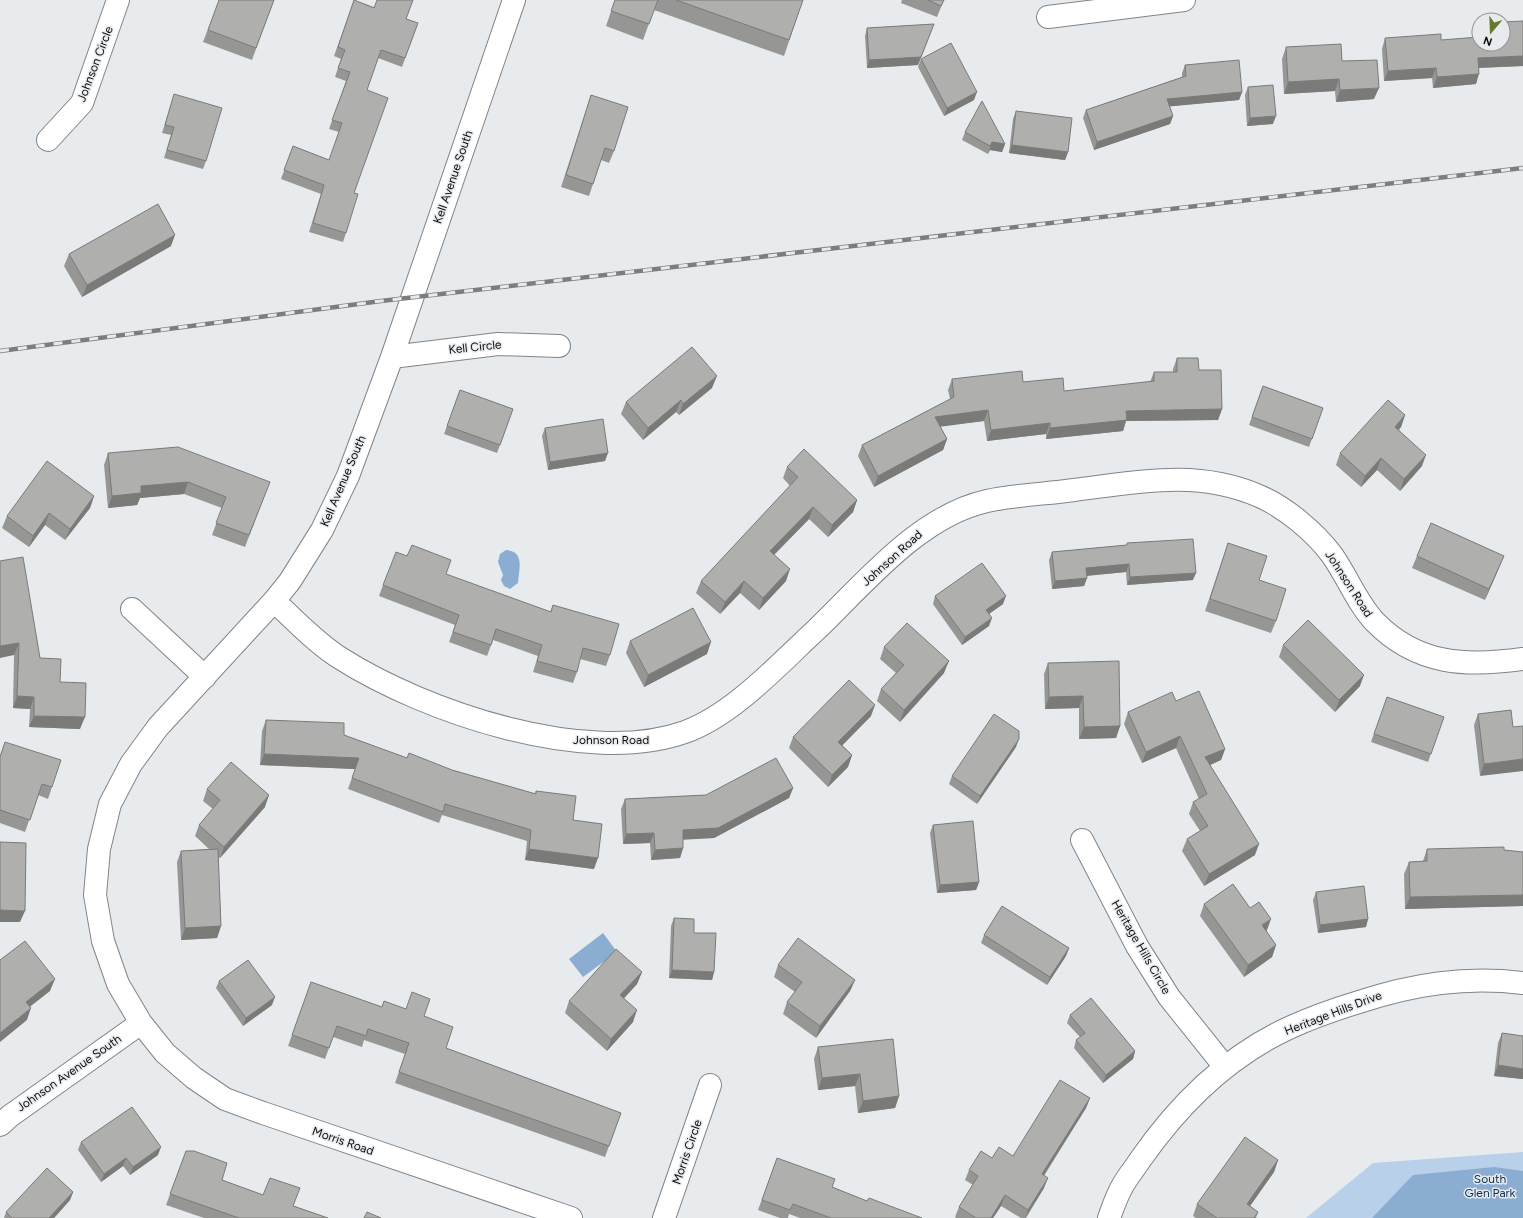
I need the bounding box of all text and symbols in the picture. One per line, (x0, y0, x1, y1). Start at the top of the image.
north arrow (1471, 12, 1511, 52)
street label: Johnson Circle (74, 24, 116, 104)
text: N (1482, 33, 1494, 49)
street label: Kell Avenue South (430, 128, 476, 226)
street label: Kell Circle (448, 337, 503, 357)
street label: Kell Avenue South (317, 433, 369, 529)
street label: Johnson Road (859, 527, 925, 589)
street label: Johnson Road (1322, 548, 1376, 620)
street label: Johnson Road (573, 733, 649, 747)
street label: Heritage Hills Circle (1108, 897, 1174, 997)
street label: Heritage Hills Drive (1282, 988, 1384, 1038)
street label: Johnson Avenue South (14, 1031, 124, 1114)
street label: Morris Circle (669, 1117, 705, 1186)
street label: Morris Road (310, 1124, 376, 1158)
park label: South Glen Park (1465, 1172, 1516, 1200)

